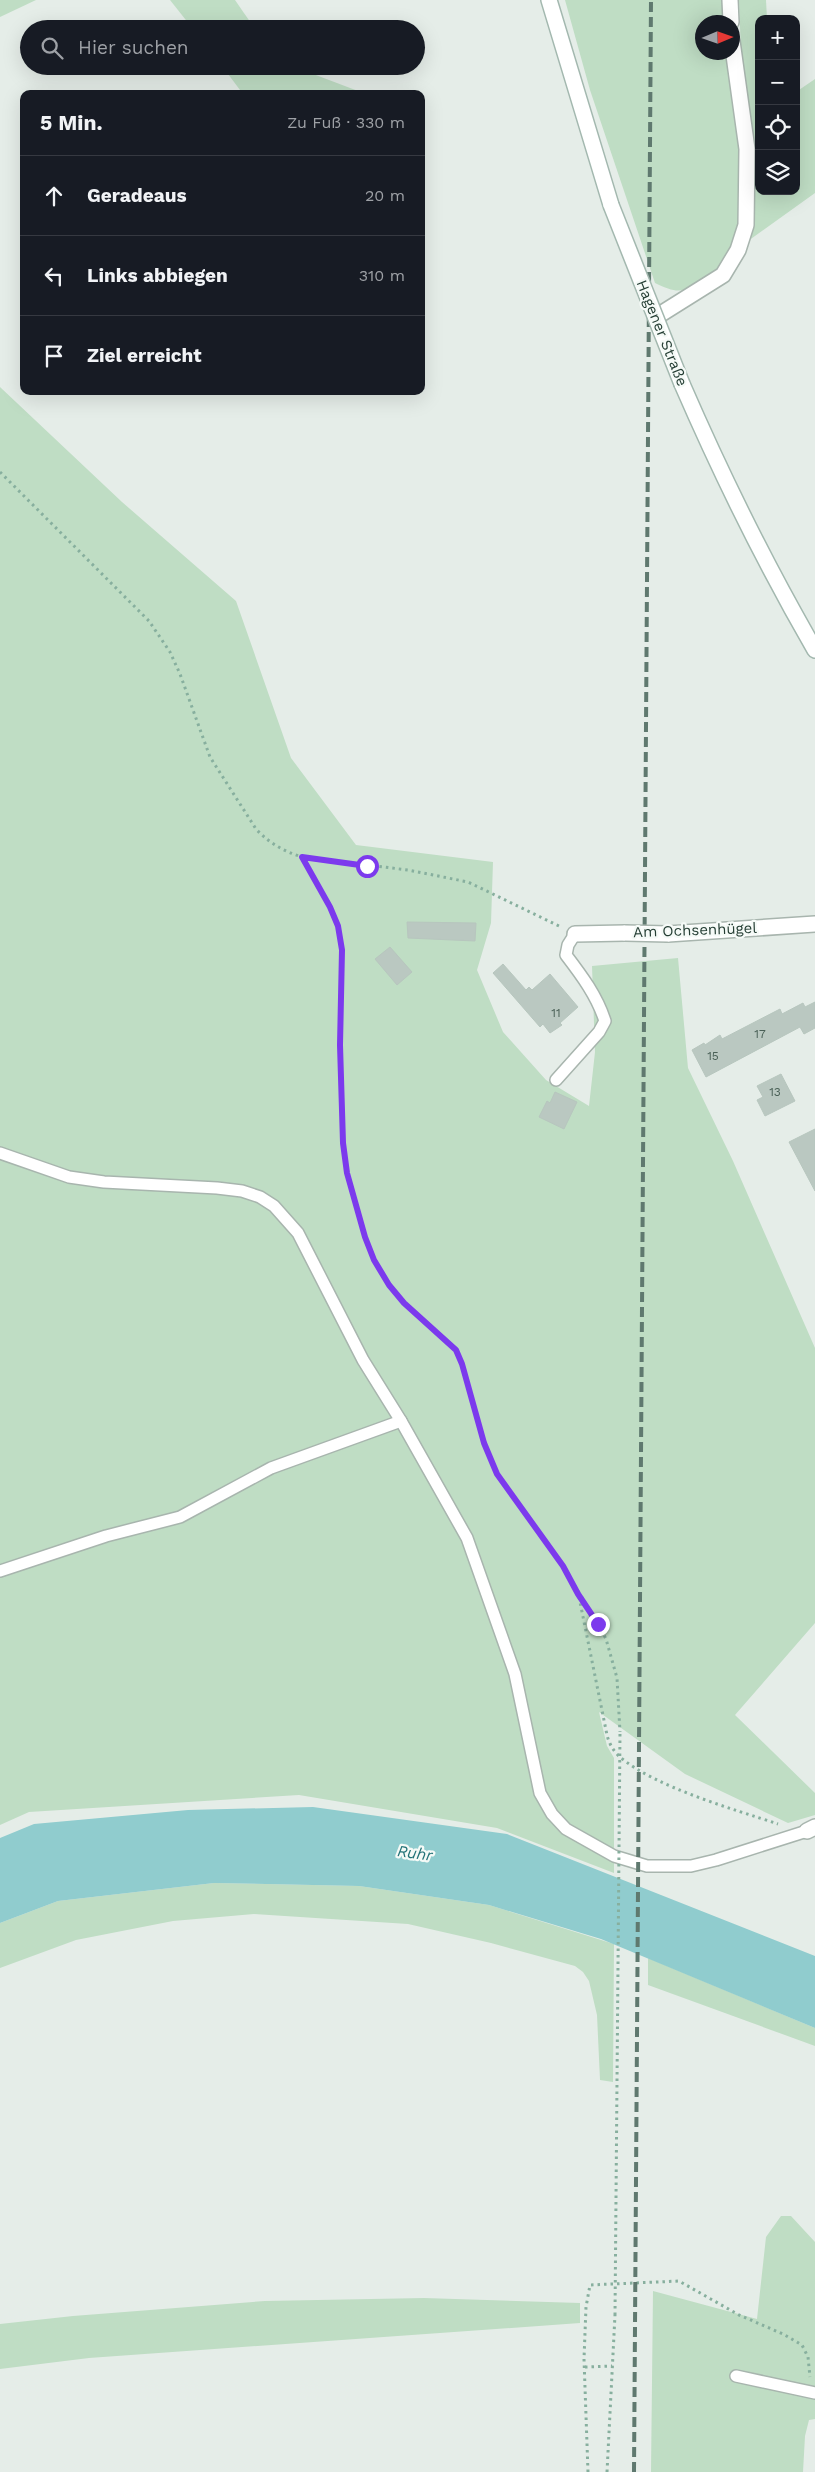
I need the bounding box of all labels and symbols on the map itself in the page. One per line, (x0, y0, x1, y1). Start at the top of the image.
north arrow (695, 15, 740, 60)
street label: Hagener Straße (632, 277, 692, 389)
route start (356, 855, 379, 878)
street label: Am Ochsenhügel (633, 919, 758, 941)
house number: 11 (551, 1006, 561, 1020)
house number: 17 (754, 1027, 766, 1041)
house number: 15 (707, 1049, 719, 1063)
house number: 13 (769, 1085, 781, 1099)
route end (587, 1613, 610, 1636)
water label: Ruhr (396, 1841, 435, 1865)

